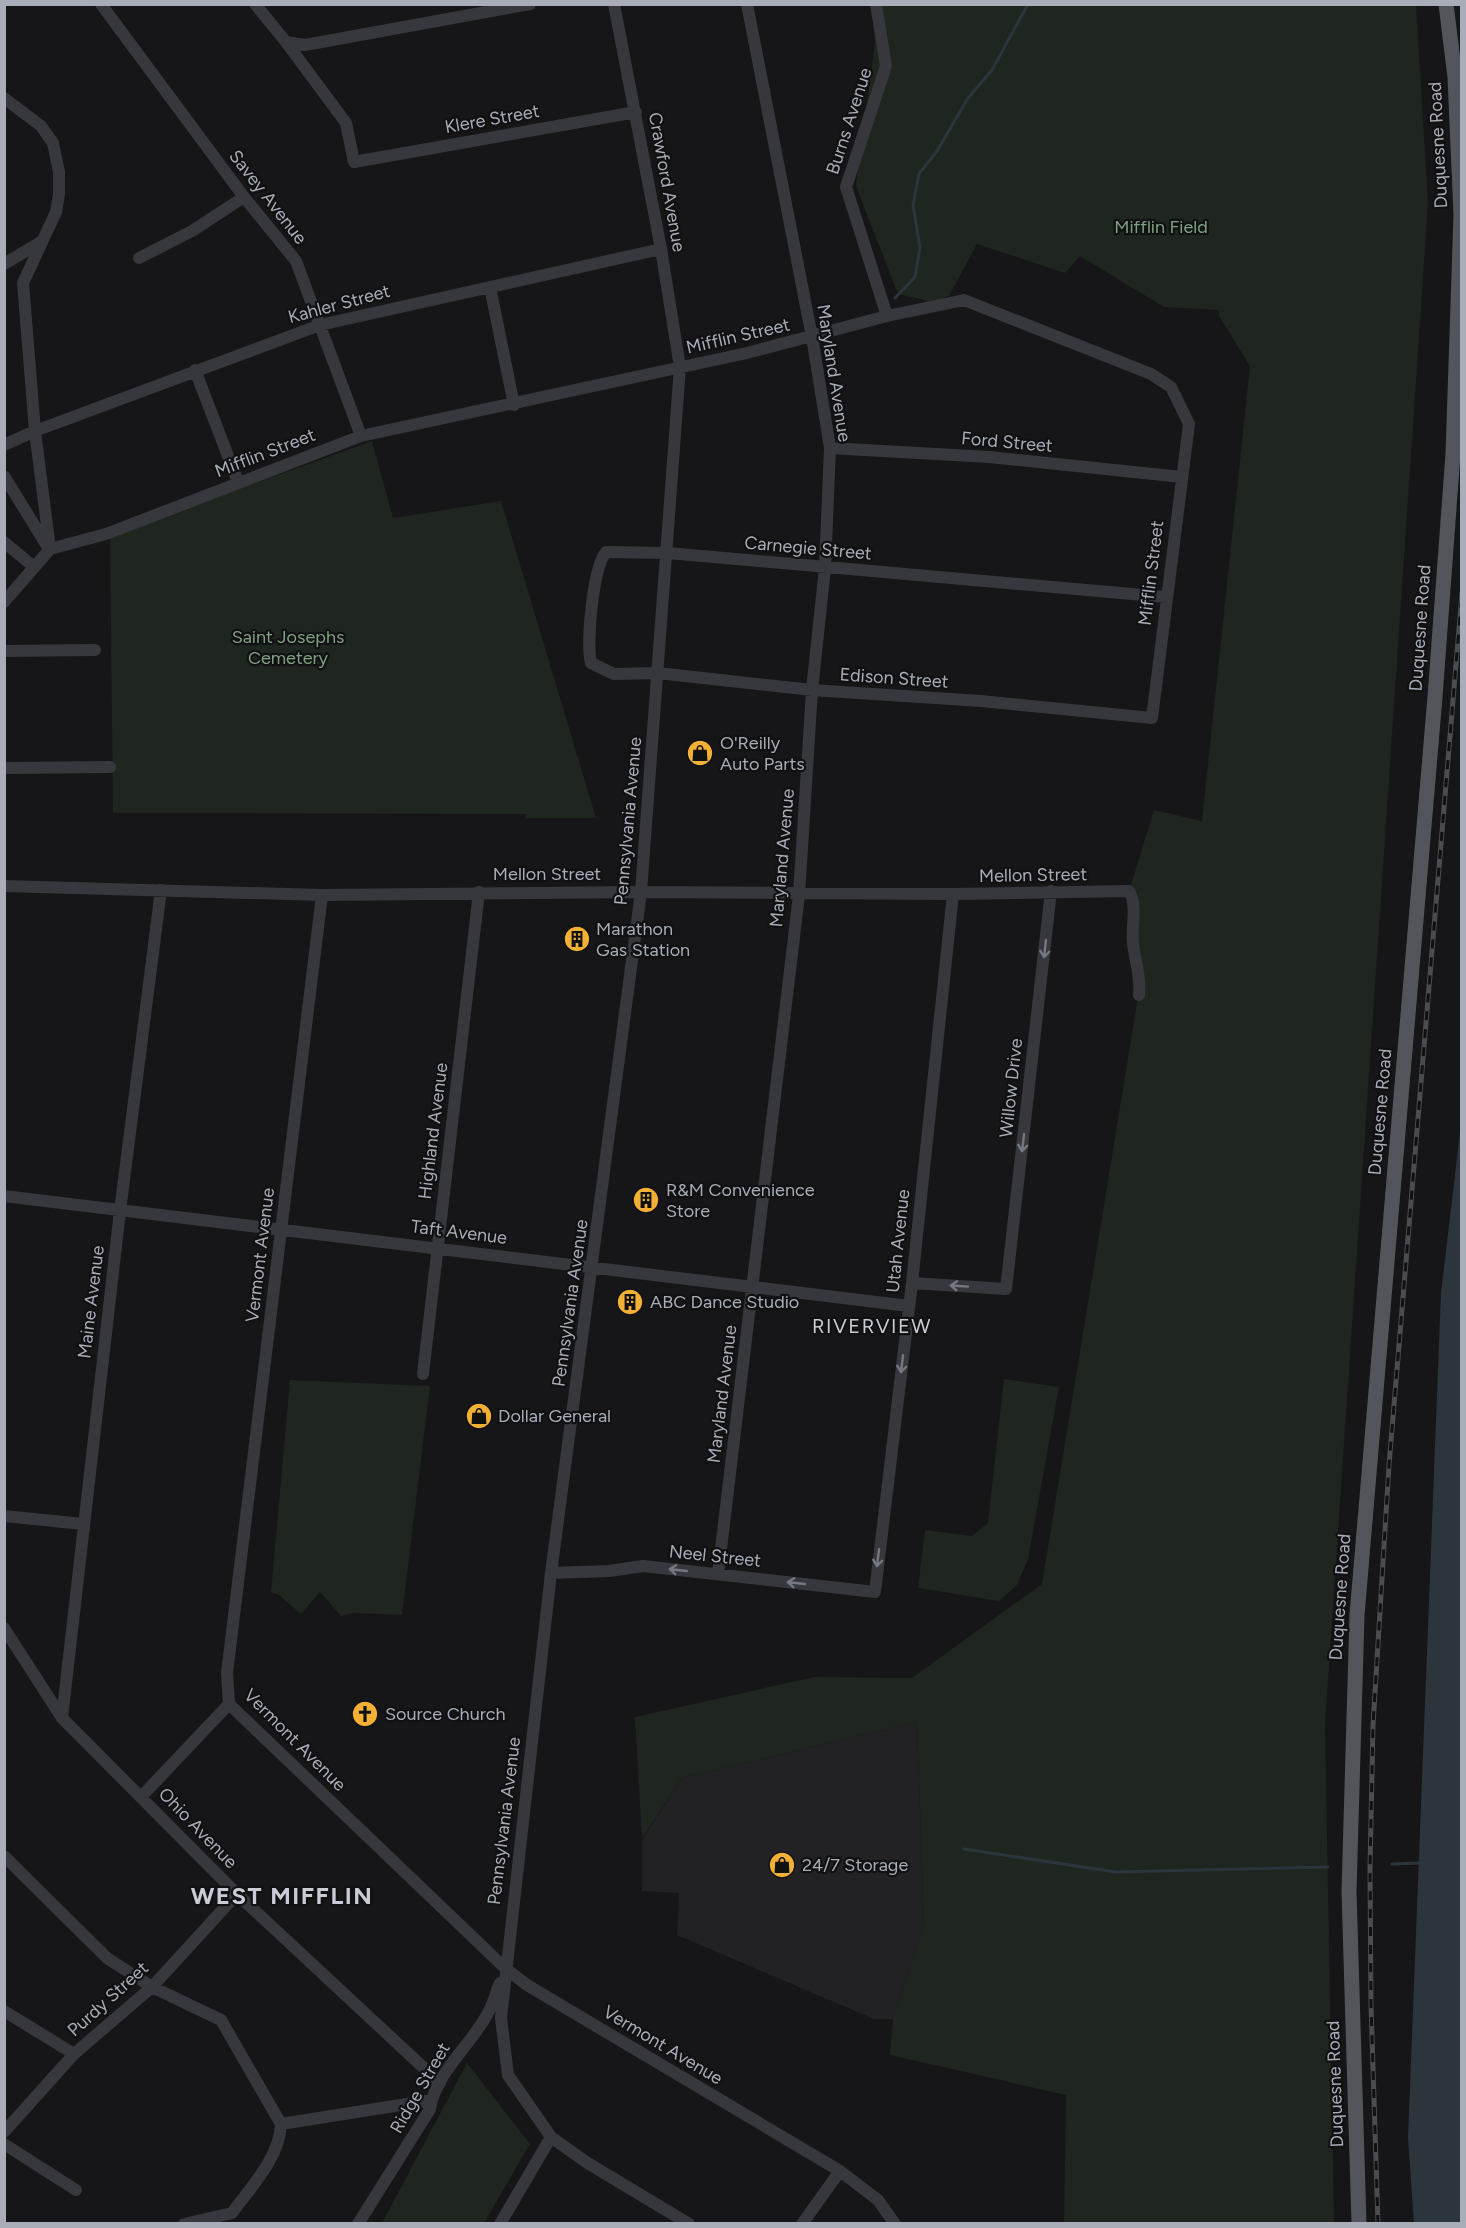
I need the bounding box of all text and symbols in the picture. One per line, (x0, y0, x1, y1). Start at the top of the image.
street label: Burns Avenue (821, 65, 877, 177)
street label: Duquesne Road (1424, 81, 1452, 209)
street label: Klere Street (443, 100, 541, 138)
street label: Crawford Avenue (644, 111, 690, 254)
street label: Savey Avenue (224, 145, 312, 249)
park label: Mifflin Field (1114, 216, 1208, 238)
street label: Kahler Street (286, 280, 393, 328)
street label: Maryland Avenue (812, 303, 856, 444)
street label: Mifflin Street (684, 313, 792, 359)
street label: Mifflin Street (212, 424, 318, 482)
street label: Ford Street (960, 427, 1054, 457)
street label: Mifflin Street (1134, 519, 1168, 627)
street label: Carnegie Street (744, 531, 873, 565)
street label: Duquesne Road (1405, 564, 1435, 692)
park label: Saint Josephs Cemetery (232, 626, 344, 669)
street label: Edison Street (839, 663, 949, 693)
place label: O'Reilly Auto Parts (720, 732, 805, 775)
street label: Pennsylvania Avenue (610, 736, 646, 906)
shop icon: O'Reilly Auto Parts (685, 738, 715, 768)
street label: Maryland Avenue (765, 788, 799, 928)
street label: Mellon Street (493, 863, 601, 885)
street label: Mellon Street (979, 863, 1088, 887)
place label: Marathon Gas Station (596, 918, 690, 961)
building icon: Marathon Gas Station (562, 924, 592, 954)
one-way arrow (1039, 939, 1050, 959)
street label: Willow Drive (995, 1037, 1027, 1139)
street label: Duquesne Road (1364, 1048, 1396, 1176)
street label: Highland Avenue (414, 1061, 452, 1201)
one-way arrow (1017, 1133, 1028, 1152)
place label: R&M Convenience Store (666, 1179, 815, 1222)
building icon: R&M Convenience Store (631, 1185, 661, 1215)
street label: Vermont Avenue (241, 1186, 279, 1324)
street label: Utah Avenue (882, 1188, 914, 1294)
street label: Taft Avenue (410, 1215, 509, 1249)
street label: Pennsylvania Avenue (547, 1218, 593, 1388)
street label: Maine Avenue (73, 1244, 109, 1360)
one-way arrow (949, 1280, 969, 1291)
building icon: ABC Dance Studio (615, 1287, 645, 1317)
place label: ABC Dance Studio (650, 1291, 799, 1313)
district label: RIVERVIEW (812, 1314, 932, 1338)
street label: Maryland Avenue (703, 1324, 741, 1464)
one-way arrow (896, 1354, 907, 1374)
shop icon: Dollar General (464, 1401, 494, 1431)
place label: Dollar General (498, 1405, 611, 1427)
street label: Duquesne Road (1325, 1533, 1355, 1661)
street label: Neel Street (668, 1540, 762, 1572)
one-way arrow (873, 1547, 884, 1567)
one-way arrow (668, 1564, 688, 1575)
one-way arrow (786, 1577, 806, 1588)
street label: Vermont Avenue (239, 1684, 351, 1796)
church icon: Source Church (350, 1699, 380, 1729)
place label: Source Church (385, 1703, 506, 1725)
street label: Pennsylvania Avenue (483, 1736, 525, 1906)
street label: Ohio Avenue (154, 1783, 242, 1873)
shop icon: 24/7 Storage (767, 1850, 797, 1880)
place label: 24/7 Storage (802, 1854, 908, 1876)
district label: WEST MIFFLIN (191, 1881, 373, 1910)
street label: Purdy Street (63, 1957, 153, 2041)
street label: Vermont Avenue (599, 2001, 727, 2089)
street label: Duquesne Road (1322, 2020, 1348, 2148)
street label: Ridge Street (385, 2038, 455, 2137)

